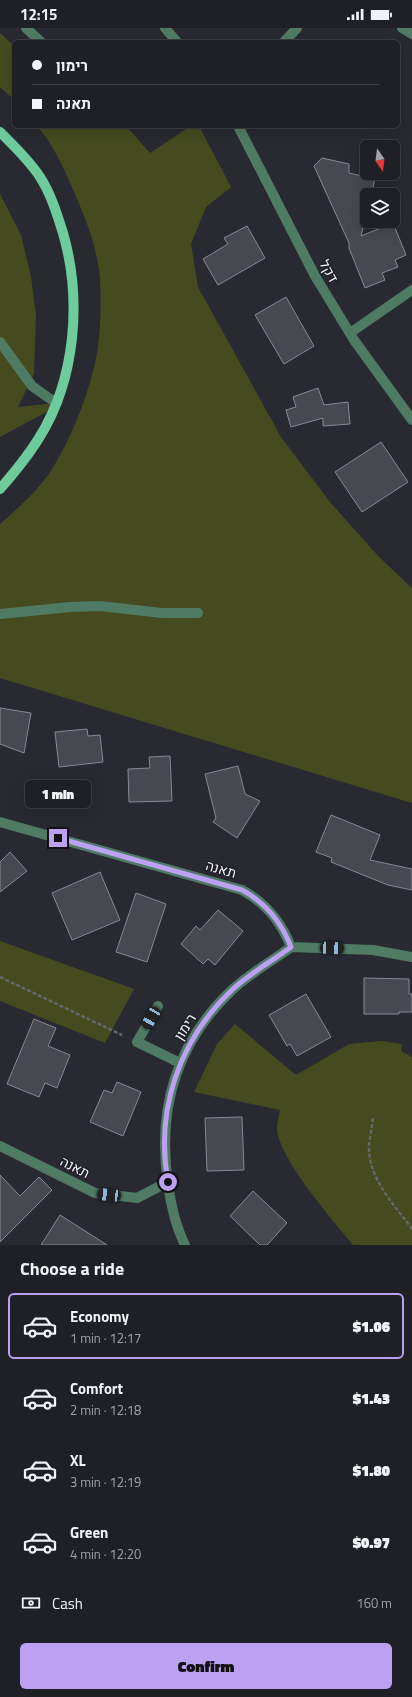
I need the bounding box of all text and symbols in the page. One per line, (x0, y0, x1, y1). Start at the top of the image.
text: 12:15 (20, 3, 57, 26)
text: רימון (56, 54, 88, 77)
text: תאנה (56, 92, 91, 115)
north arrow (360, 140, 400, 180)
map controls (360, 140, 400, 228)
button: layers (360, 188, 400, 228)
street label: דקל (315, 256, 344, 286)
callout: 1 min (25, 780, 91, 808)
text: 1 min (42, 784, 74, 804)
route end (49, 829, 67, 847)
street label: תאנה (203, 854, 239, 883)
car (320, 942, 344, 954)
car (140, 1005, 162, 1031)
street label: רימון (168, 1009, 201, 1044)
street label: תאנה (57, 1150, 94, 1183)
route start (159, 1173, 177, 1191)
car (96, 1188, 122, 1202)
text: Choose a ride (20, 1255, 124, 1282)
text: Economy (70, 1305, 129, 1328)
icon: car (22, 1308, 58, 1344)
text: $1.06 (353, 1315, 390, 1338)
text: 1 min · 12:17 (70, 1328, 141, 1348)
text: Comfort (70, 1377, 123, 1400)
icon: car (22, 1380, 58, 1416)
text: $1.43 (353, 1387, 390, 1410)
text: 2 min · 12:18 (70, 1400, 141, 1420)
text: XL (70, 1449, 86, 1472)
icon: car (22, 1452, 58, 1488)
text: $1.80 (353, 1459, 390, 1482)
text: 3 min · 12:19 (70, 1472, 141, 1492)
text: Green (70, 1521, 108, 1544)
icon: car (22, 1524, 58, 1560)
text: $0.97 (353, 1531, 390, 1554)
text: 4 min · 12:20 (70, 1544, 141, 1564)
icon: cash (20, 1592, 42, 1614)
text: Cash (52, 1592, 83, 1615)
text: 160 m (356, 1593, 392, 1613)
button: Confirm (20, 1643, 392, 1689)

